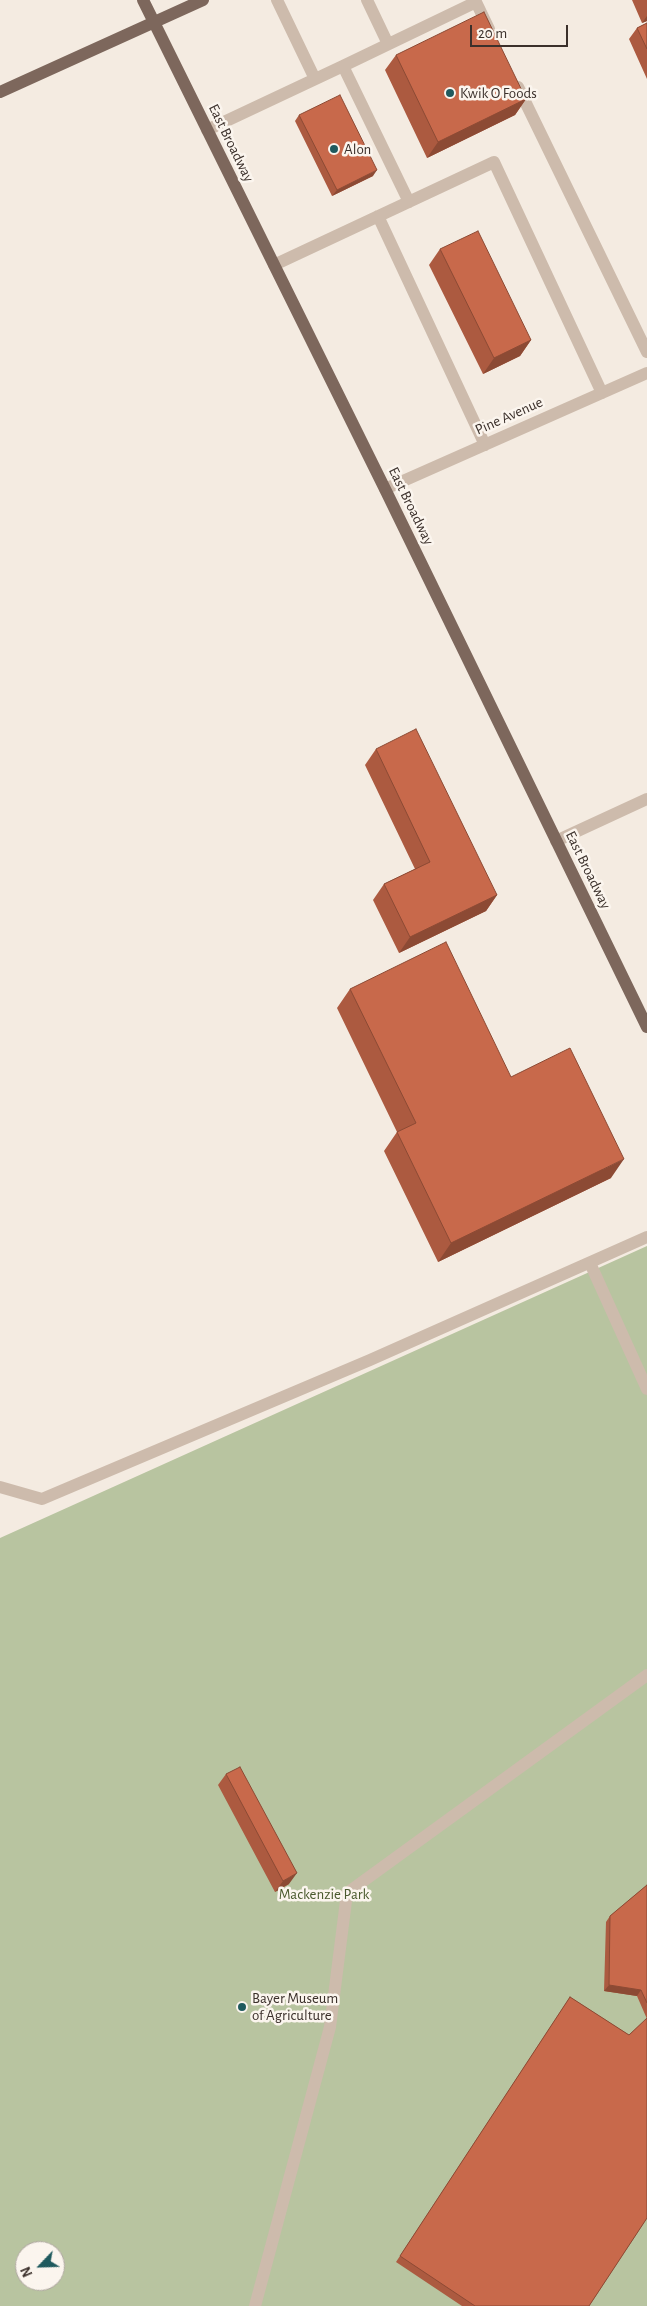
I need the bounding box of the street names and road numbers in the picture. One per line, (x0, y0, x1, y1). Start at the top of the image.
street label: East Broadway (204, 101, 258, 185)
street label: Pine Avenue (472, 393, 546, 439)
street label: East Broadway (384, 464, 438, 548)
street label: East Broadway (561, 828, 615, 912)

